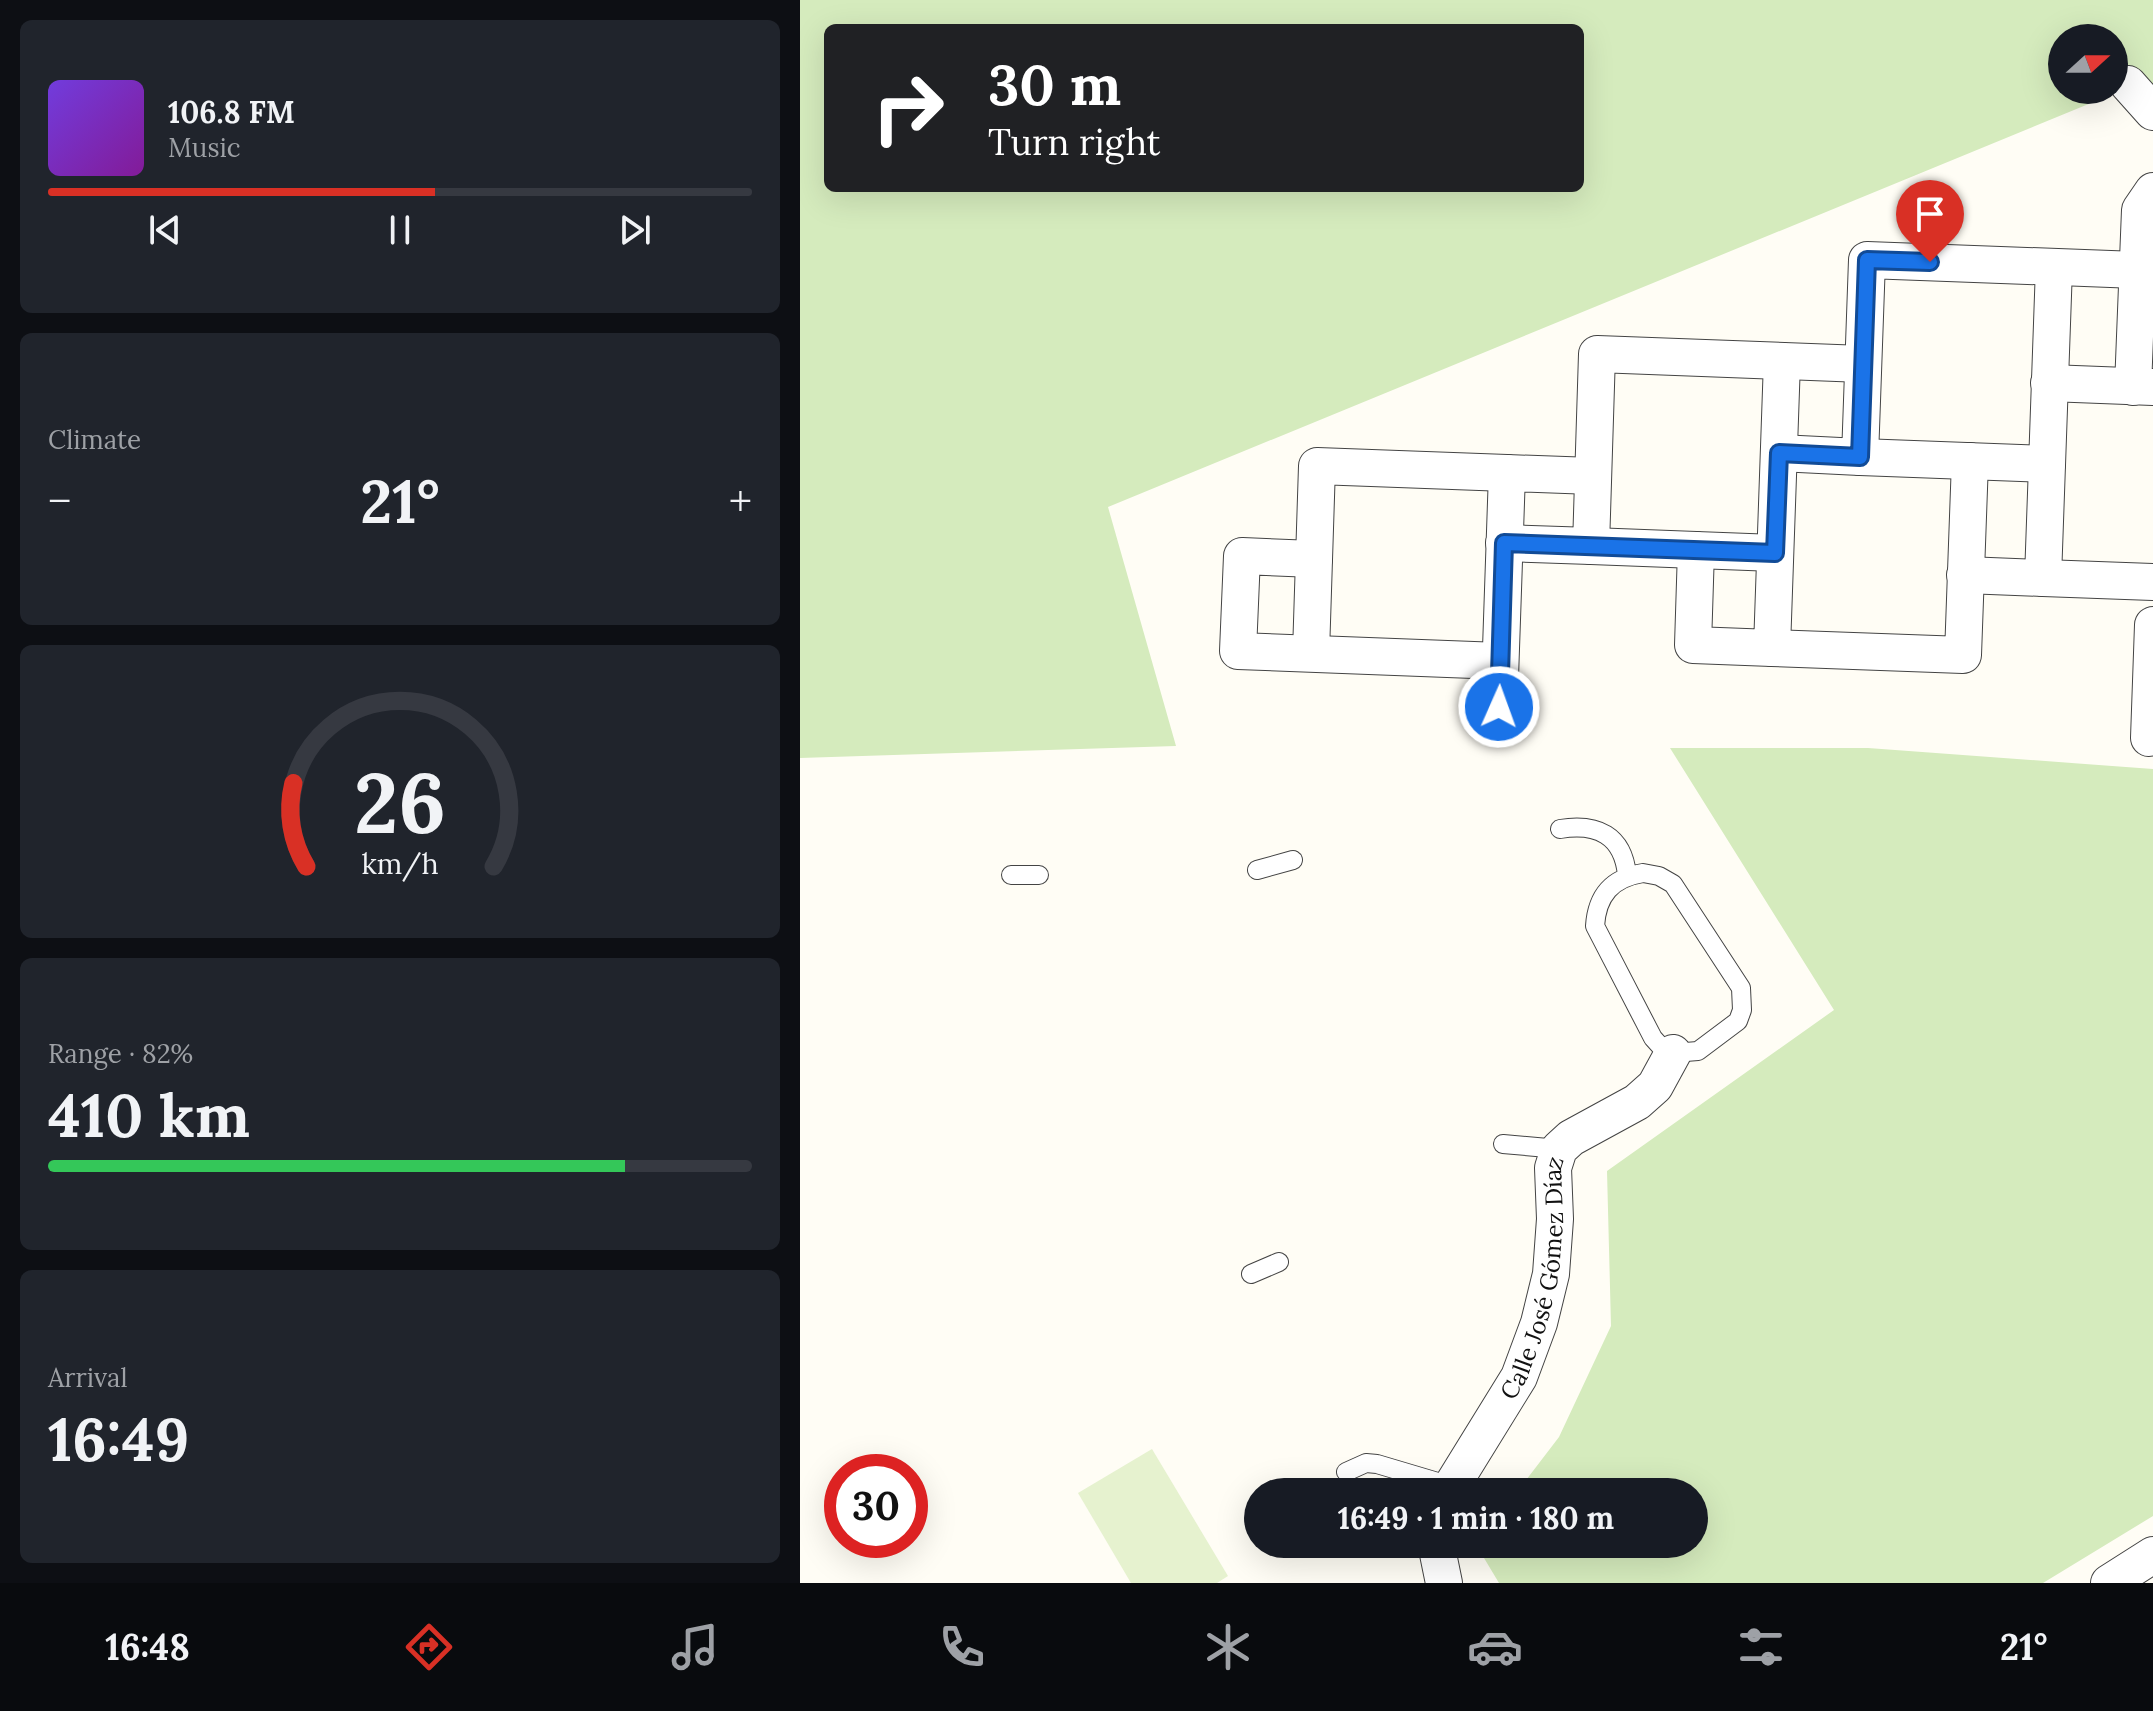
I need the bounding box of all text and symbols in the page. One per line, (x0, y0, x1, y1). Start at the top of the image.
north arrow (2048, 24, 2128, 104)
map controls (2048, 24, 2128, 104)
text: 30 m (988, 49, 1121, 120)
icon: right (856, 56, 960, 160)
text: 106.8 FM (168, 93, 295, 131)
text: Turn right (988, 119, 1161, 165)
text: Music (168, 131, 241, 164)
pin (1896, 180, 1964, 262)
icon: arrive (1908, 192, 1952, 236)
icon: previous (143, 208, 187, 252)
icon: pause (378, 208, 422, 252)
icon: next (613, 208, 657, 252)
text: Climate (48, 423, 141, 456)
text: 21° (360, 463, 440, 539)
text: − (48, 473, 71, 529)
text: + (729, 473, 752, 529)
position arrow (1457, 665, 1541, 749)
text: 26 (354, 749, 446, 856)
text: km/h (361, 846, 439, 883)
text: Range · 82% (48, 1037, 193, 1070)
text: 410 km (48, 1077, 250, 1153)
street label: Calle José Gómez Díaz (1493, 1152, 1571, 1405)
text: Arrival (48, 1361, 127, 1394)
text: 16:49 (48, 1401, 189, 1477)
speed limit sign: 30 (824, 1454, 928, 1558)
text: 16:49 · 1 min · 180 m (1338, 1499, 1614, 1537)
icon: directions (401, 1619, 457, 1675)
icon: music (667, 1619, 723, 1675)
icon: phone (934, 1619, 990, 1675)
icon: climate (1200, 1619, 1256, 1675)
icon: car (1467, 1619, 1523, 1675)
icon: filters (1733, 1619, 1789, 1675)
text: 16:48 (105, 1624, 190, 1670)
text: 21° (2000, 1624, 2048, 1670)

